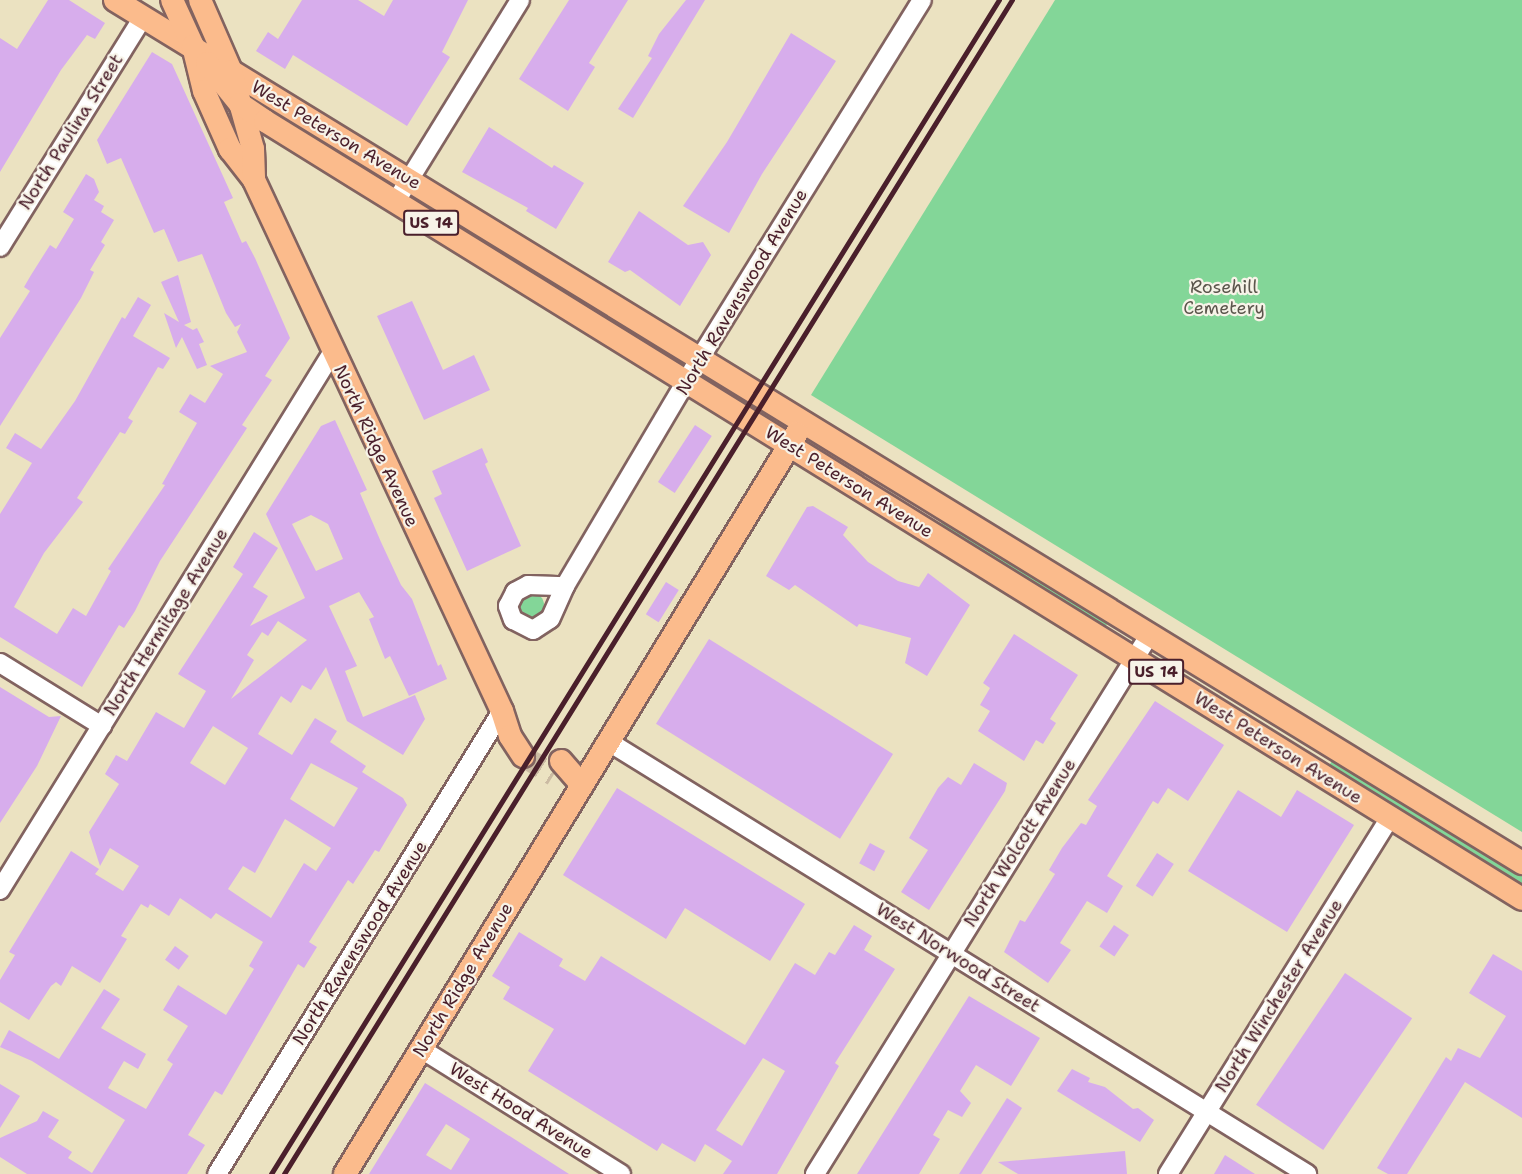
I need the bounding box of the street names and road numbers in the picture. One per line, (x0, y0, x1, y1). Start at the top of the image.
street label: North Paulina Street (14, 50, 128, 214)
street label: West Peterson Avenue (247, 76, 425, 194)
street label: North Ravenswood Avenue (672, 185, 812, 399)
road number: US 14 (402, 210, 460, 236)
street label: North Ridge Avenue (329, 362, 423, 530)
street label: West Peterson Avenue (761, 421, 937, 543)
street label: North Hermitage Avenue (99, 524, 233, 720)
road number: US 14 (1128, 659, 1184, 685)
street label: West Peterson Avenue (1190, 687, 1366, 809)
street label: North Wolcott Avenue (959, 755, 1081, 931)
street label: North Ravenswood Avenue (288, 837, 432, 1049)
street label: North Winchester Avenue (1211, 895, 1347, 1097)
street label: North Ridge Avenue (408, 899, 518, 1061)
street label: West Norwood Street (872, 899, 1044, 1017)
street label: West Hood Avenue (445, 1058, 597, 1164)

